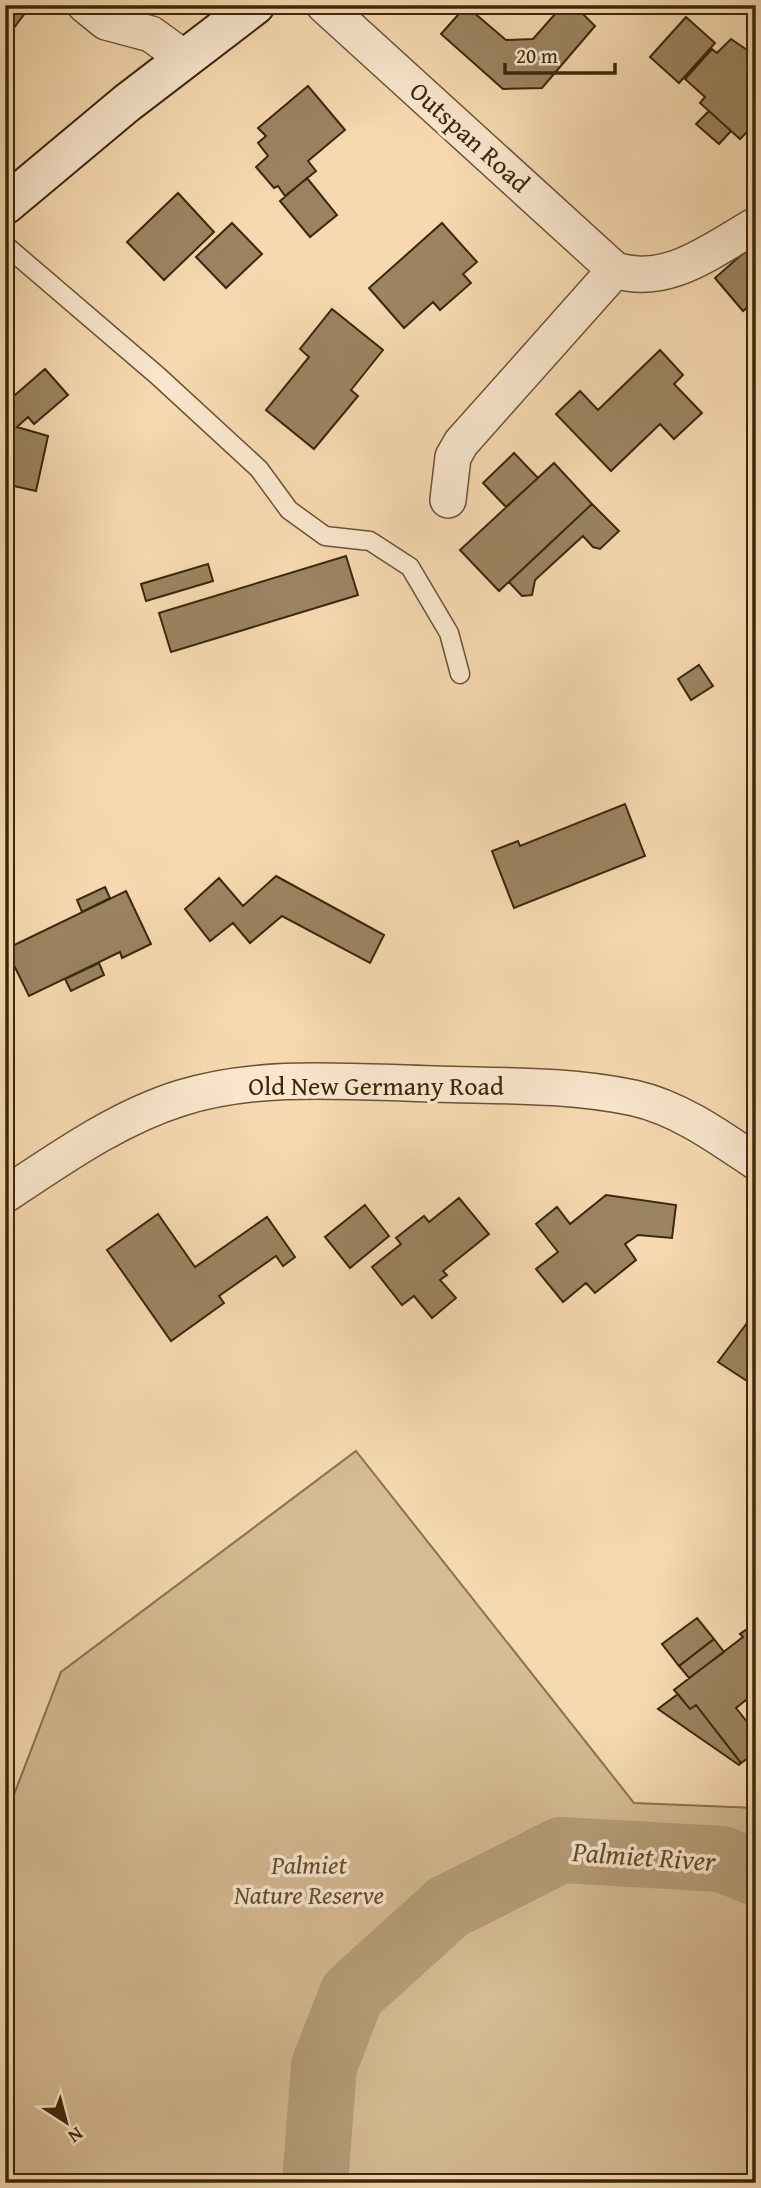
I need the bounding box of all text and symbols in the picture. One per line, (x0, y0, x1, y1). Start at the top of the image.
scale bar (505, 32, 616, 76)
text: 20 m (516, 40, 558, 71)
street label: Outspan Road (401, 72, 539, 202)
street label: Old New Germany Road (248, 1066, 504, 1105)
water label: Palmiet River (570, 1830, 719, 1881)
park label: Palmiet Nature Reserve (233, 1845, 384, 1914)
north arrow (32, 2086, 102, 2156)
text: N (62, 2121, 89, 2151)

